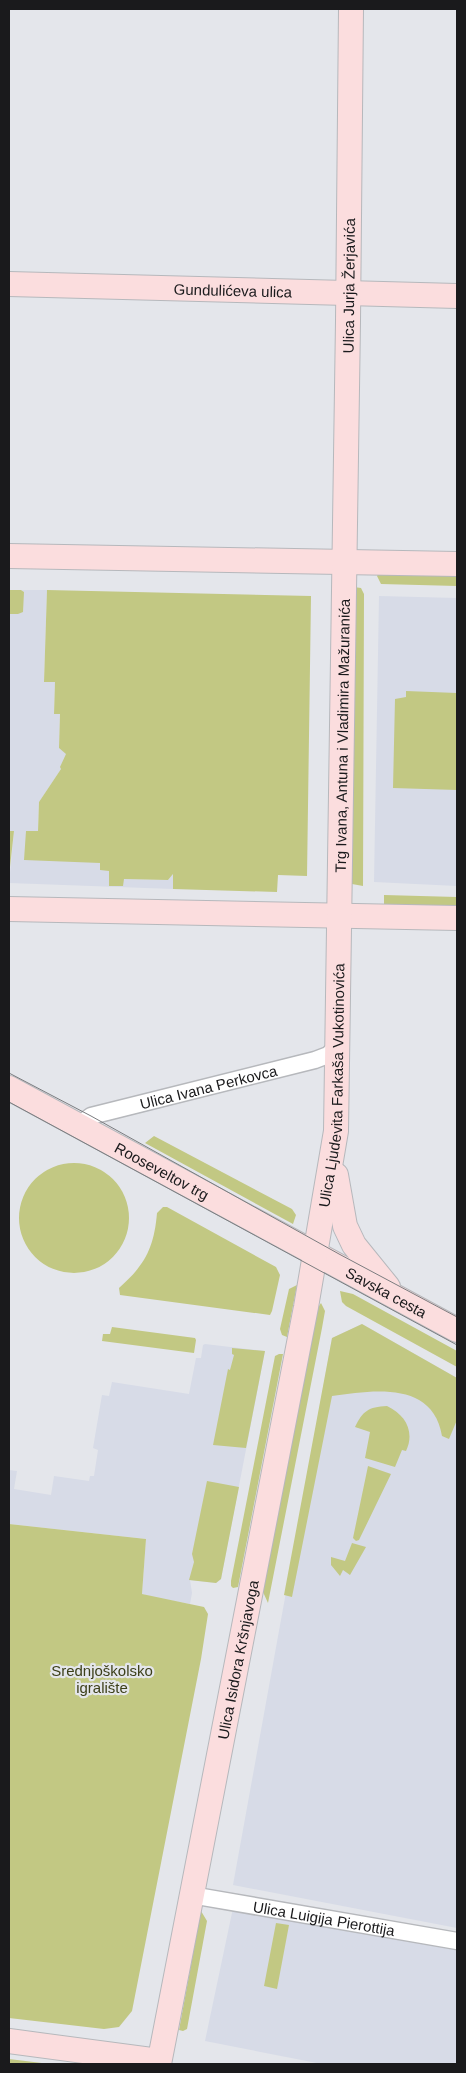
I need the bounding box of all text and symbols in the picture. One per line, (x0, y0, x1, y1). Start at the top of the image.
street label: Ulica Jurja Žerjavića (339, 217, 357, 353)
street label: Gundulićeva ulica (173, 280, 293, 300)
street label: Trg Ivana, Antuna i Vladimira Mažuranića (331, 598, 352, 873)
street label: Ulica Ljudevita Farkaša Vukotinovića (315, 963, 347, 1208)
street label: Ulica Ivana Perkovca (138, 1061, 279, 1112)
street label: Rooseveltov trg (112, 1138, 212, 1203)
street label: Savska cesta (343, 1263, 430, 1321)
street label: Ulica Isidora Kršnjavoga (214, 1578, 261, 1741)
park label: Srednjoškolsko igralište (51, 1662, 153, 1696)
street label: Ulica Luigija Pierottija (252, 1897, 397, 1939)

